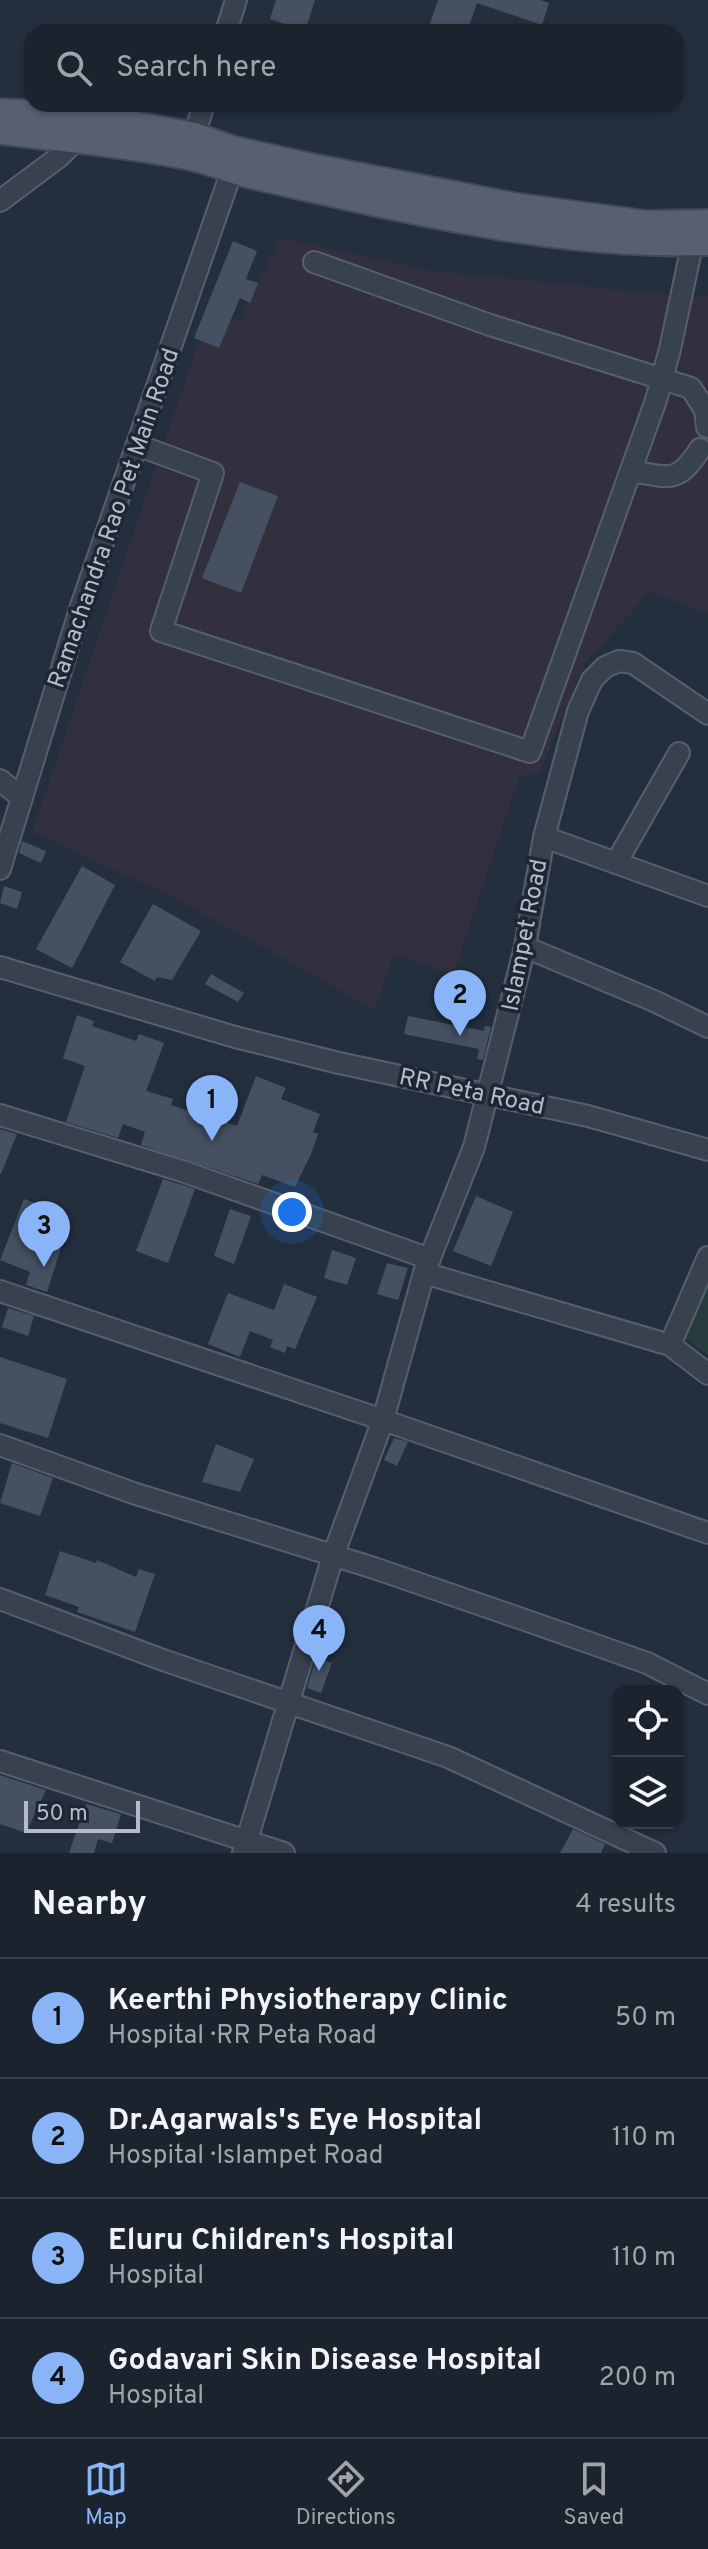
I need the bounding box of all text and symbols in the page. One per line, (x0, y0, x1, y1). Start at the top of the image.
search box (24, 24, 684, 112)
icon: search (52, 46, 96, 90)
text: Search here (116, 50, 276, 87)
street label: Ramachandra Rao Pet Main Road (43, 345, 187, 693)
street label: Islampet Road (497, 857, 555, 1014)
pin: 2 (434, 970, 486, 1036)
street label: RR Peta Road (396, 1063, 547, 1123)
pin: 1 (186, 1075, 238, 1141)
your location (272, 1192, 312, 1232)
pin: 3 (18, 1201, 70, 1267)
pin: 4 (293, 1605, 345, 1671)
map controls (612, 1685, 684, 1829)
button: locate (612, 1685, 684, 1757)
button: layers (612, 1757, 684, 1829)
scale bar (24, 1797, 140, 1833)
text: 50 m (36, 1801, 88, 1828)
text: Nearby (32, 1884, 147, 1927)
text: 4 results (575, 1889, 676, 1922)
text: Keerthi Physiotherapy Clinic (108, 1983, 508, 2020)
text: 1 (53, 2002, 63, 2035)
text: 50 m (615, 2002, 676, 2035)
text: Hospital · RR Peta Road (108, 2020, 377, 2053)
text: Dr.Agarwals's Eye Hospital (108, 2103, 482, 2140)
text: 2 (50, 2122, 66, 2155)
text: 110 m (612, 2122, 676, 2155)
text: Hospital · Islampet Road (108, 2140, 383, 2173)
text: Eluru Children's Hospital (108, 2223, 454, 2260)
text: 3 (50, 2242, 66, 2275)
text: 110 m (612, 2242, 676, 2275)
text: Hospital (108, 2260, 204, 2293)
text: Godavari Skin Disease Hospital (108, 2343, 542, 2380)
text: 4 (50, 2362, 66, 2395)
text: 200 m (599, 2362, 676, 2395)
text: Hospital (108, 2380, 204, 2413)
tab: Map (84, 2457, 128, 2532)
tab: Directions (296, 2457, 396, 2532)
tab: Saved (564, 2457, 624, 2532)

